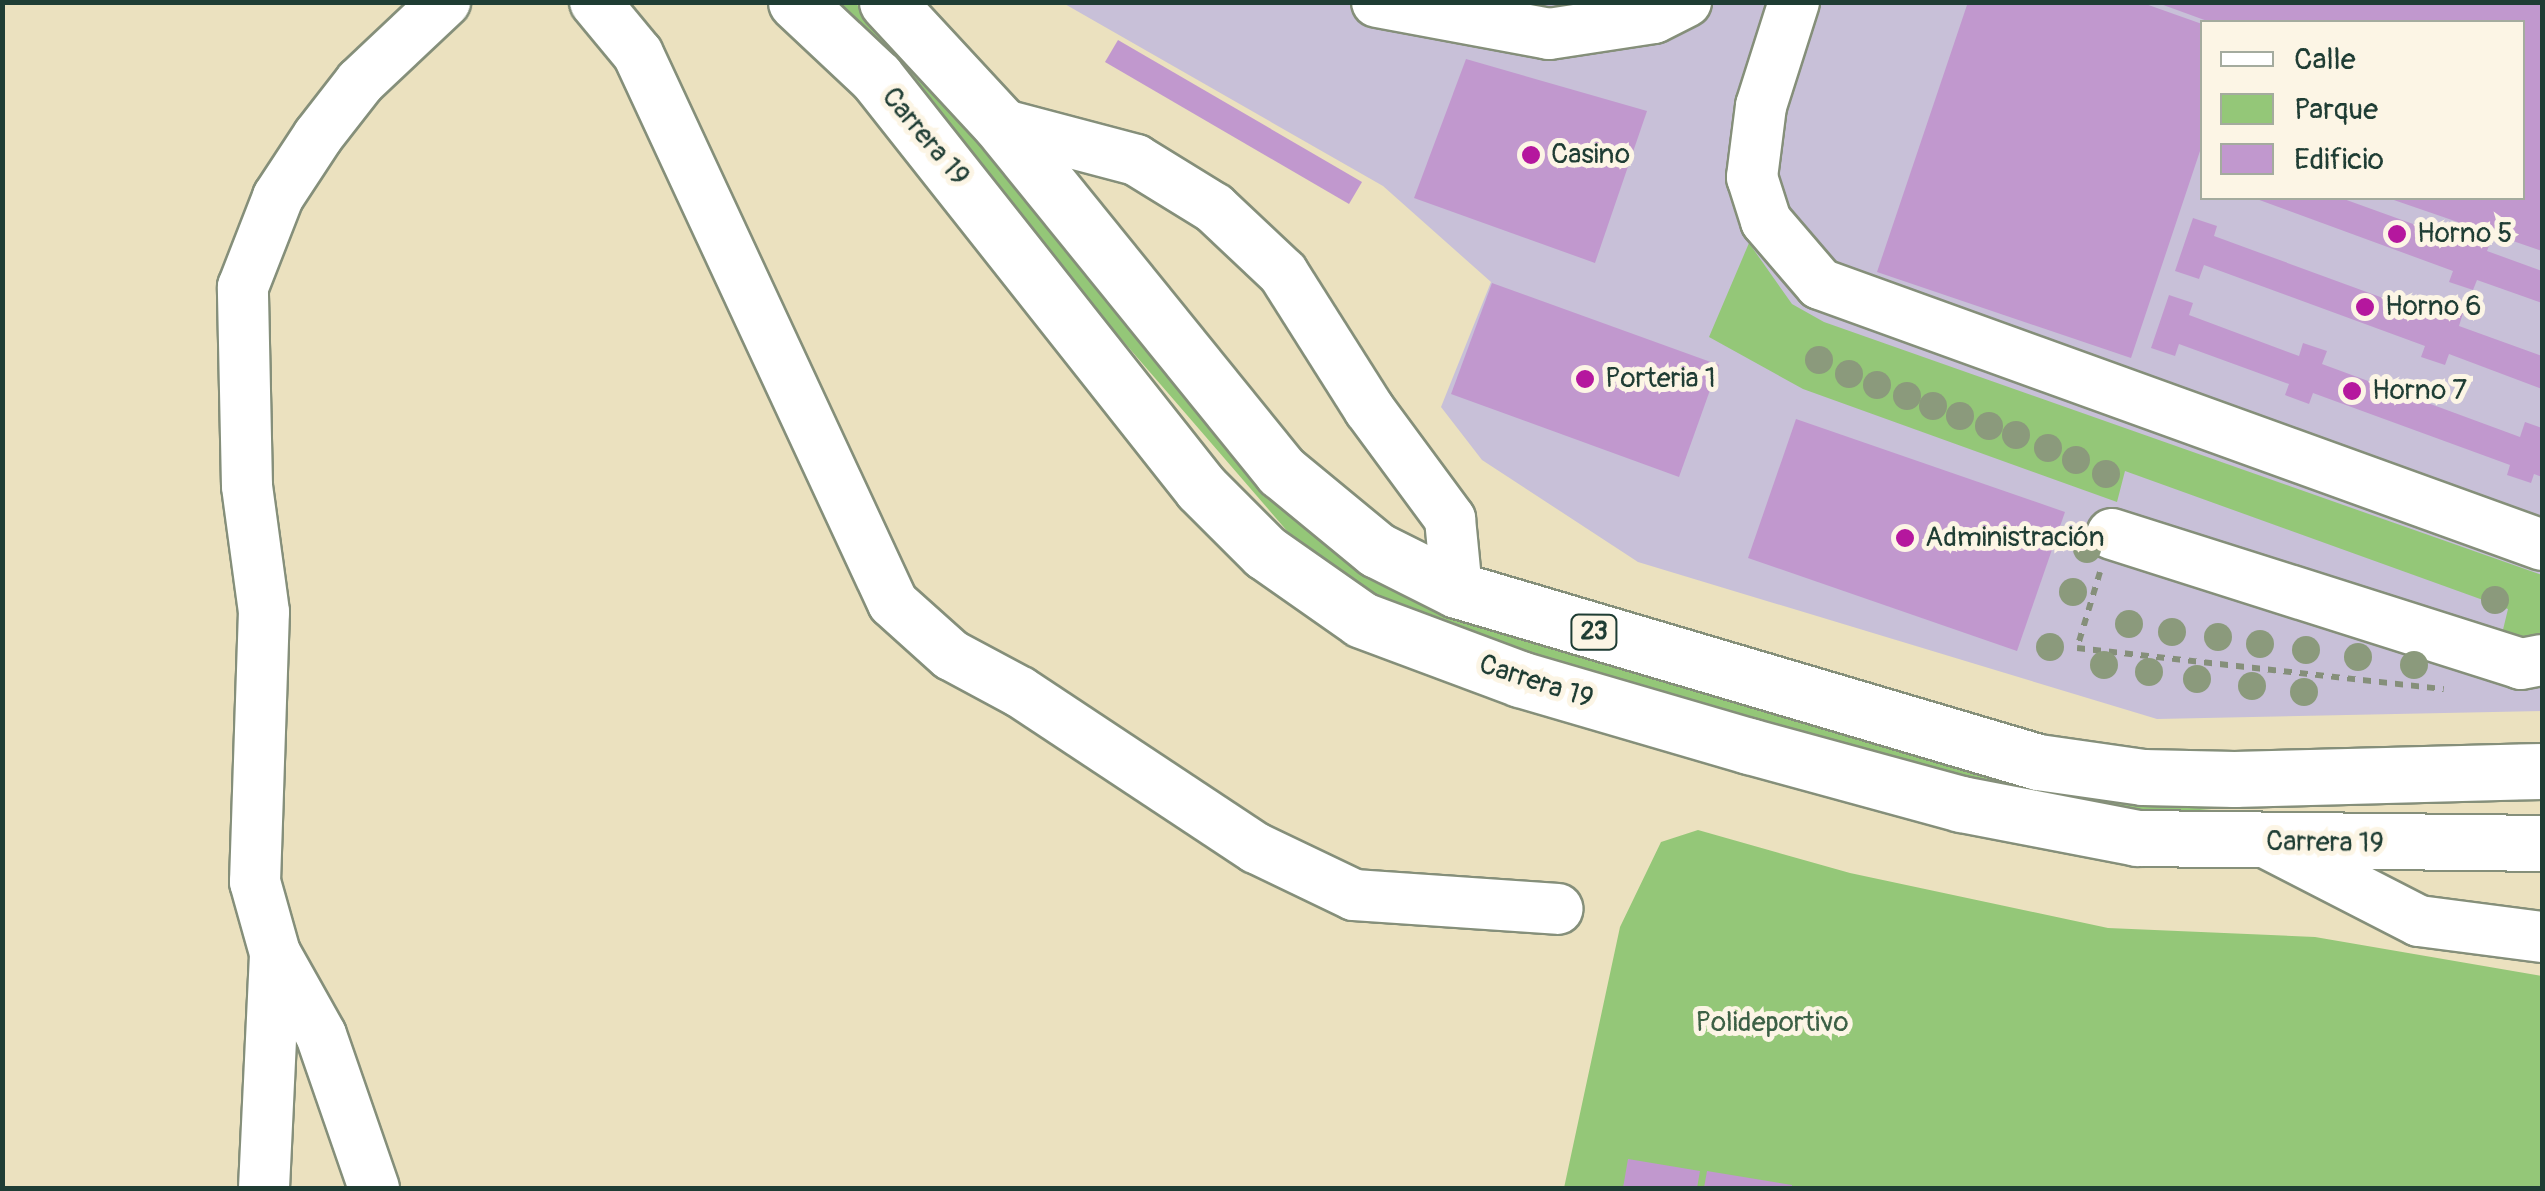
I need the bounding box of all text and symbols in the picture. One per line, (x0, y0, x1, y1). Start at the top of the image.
legend (2200, 20, 2525, 200)
text: Calle (2294, 41, 2356, 78)
street label: Carrera 19 (874, 81, 976, 193)
text: Parque (2294, 91, 2378, 128)
place label: Casino (1551, 138, 1630, 172)
text: Edificio (2294, 141, 2384, 178)
marker: Casino (1520, 144, 1542, 166)
place label: Horno 5 (2417, 217, 2512, 251)
marker: Horno 5 (2386, 223, 2408, 245)
place label: Horno 6 (2385, 290, 2482, 324)
marker: Horno 6 (2354, 296, 2376, 318)
place label: Porteria 1 (1605, 362, 1716, 396)
marker: Porteria 1 (1574, 368, 1596, 390)
place label: Horno 7 (2372, 374, 2467, 408)
marker: Horno 7 (2341, 380, 2363, 402)
place label: Administración (1925, 521, 2104, 555)
marker: Administración (1894, 527, 1916, 549)
road number: 23 (1569, 612, 1619, 652)
street label: Carrera 19 (1475, 648, 1597, 716)
street label: Carrera 19 (2266, 825, 2384, 861)
park label: Polideportivo (1696, 1006, 1848, 1040)

